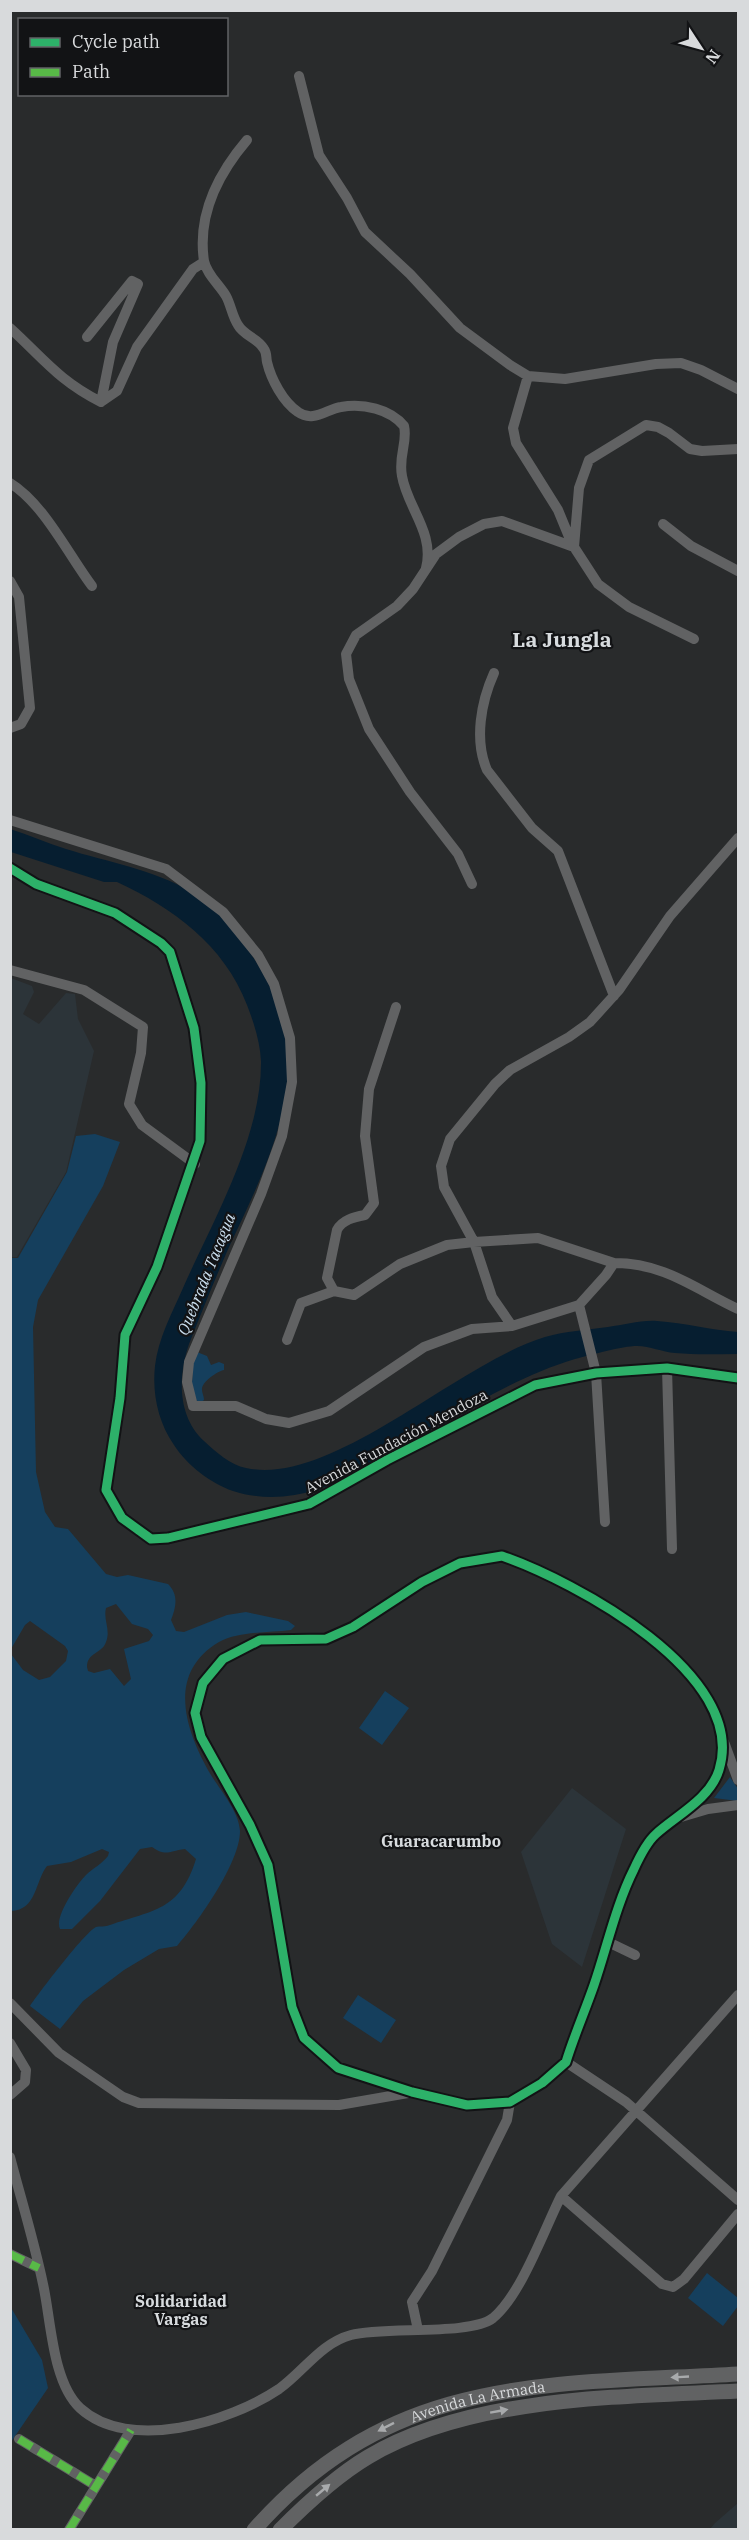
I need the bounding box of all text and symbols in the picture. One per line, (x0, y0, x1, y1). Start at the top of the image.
legend (18, 18, 228, 96)
north arrow (671, 18, 731, 78)
text: Cycle path (72, 30, 160, 53)
text: N (701, 46, 725, 68)
text: Path (72, 60, 110, 83)
district label: La Jungla (512, 625, 612, 653)
water label: Quebrada Tacagua (172, 1210, 240, 1338)
street label: Avenida Fundación Mendoza (301, 1385, 491, 1497)
district label: Guaracarumbo (381, 1831, 501, 1851)
district label: Solidaridad Vargas (135, 2291, 227, 2329)
one-way arrow (671, 2373, 690, 2382)
street label: Avenida La Armada (407, 2376, 546, 2426)
one-way arrow (489, 2406, 508, 2415)
one-way arrow (378, 2422, 395, 2431)
one-way arrow (315, 2484, 330, 2497)

